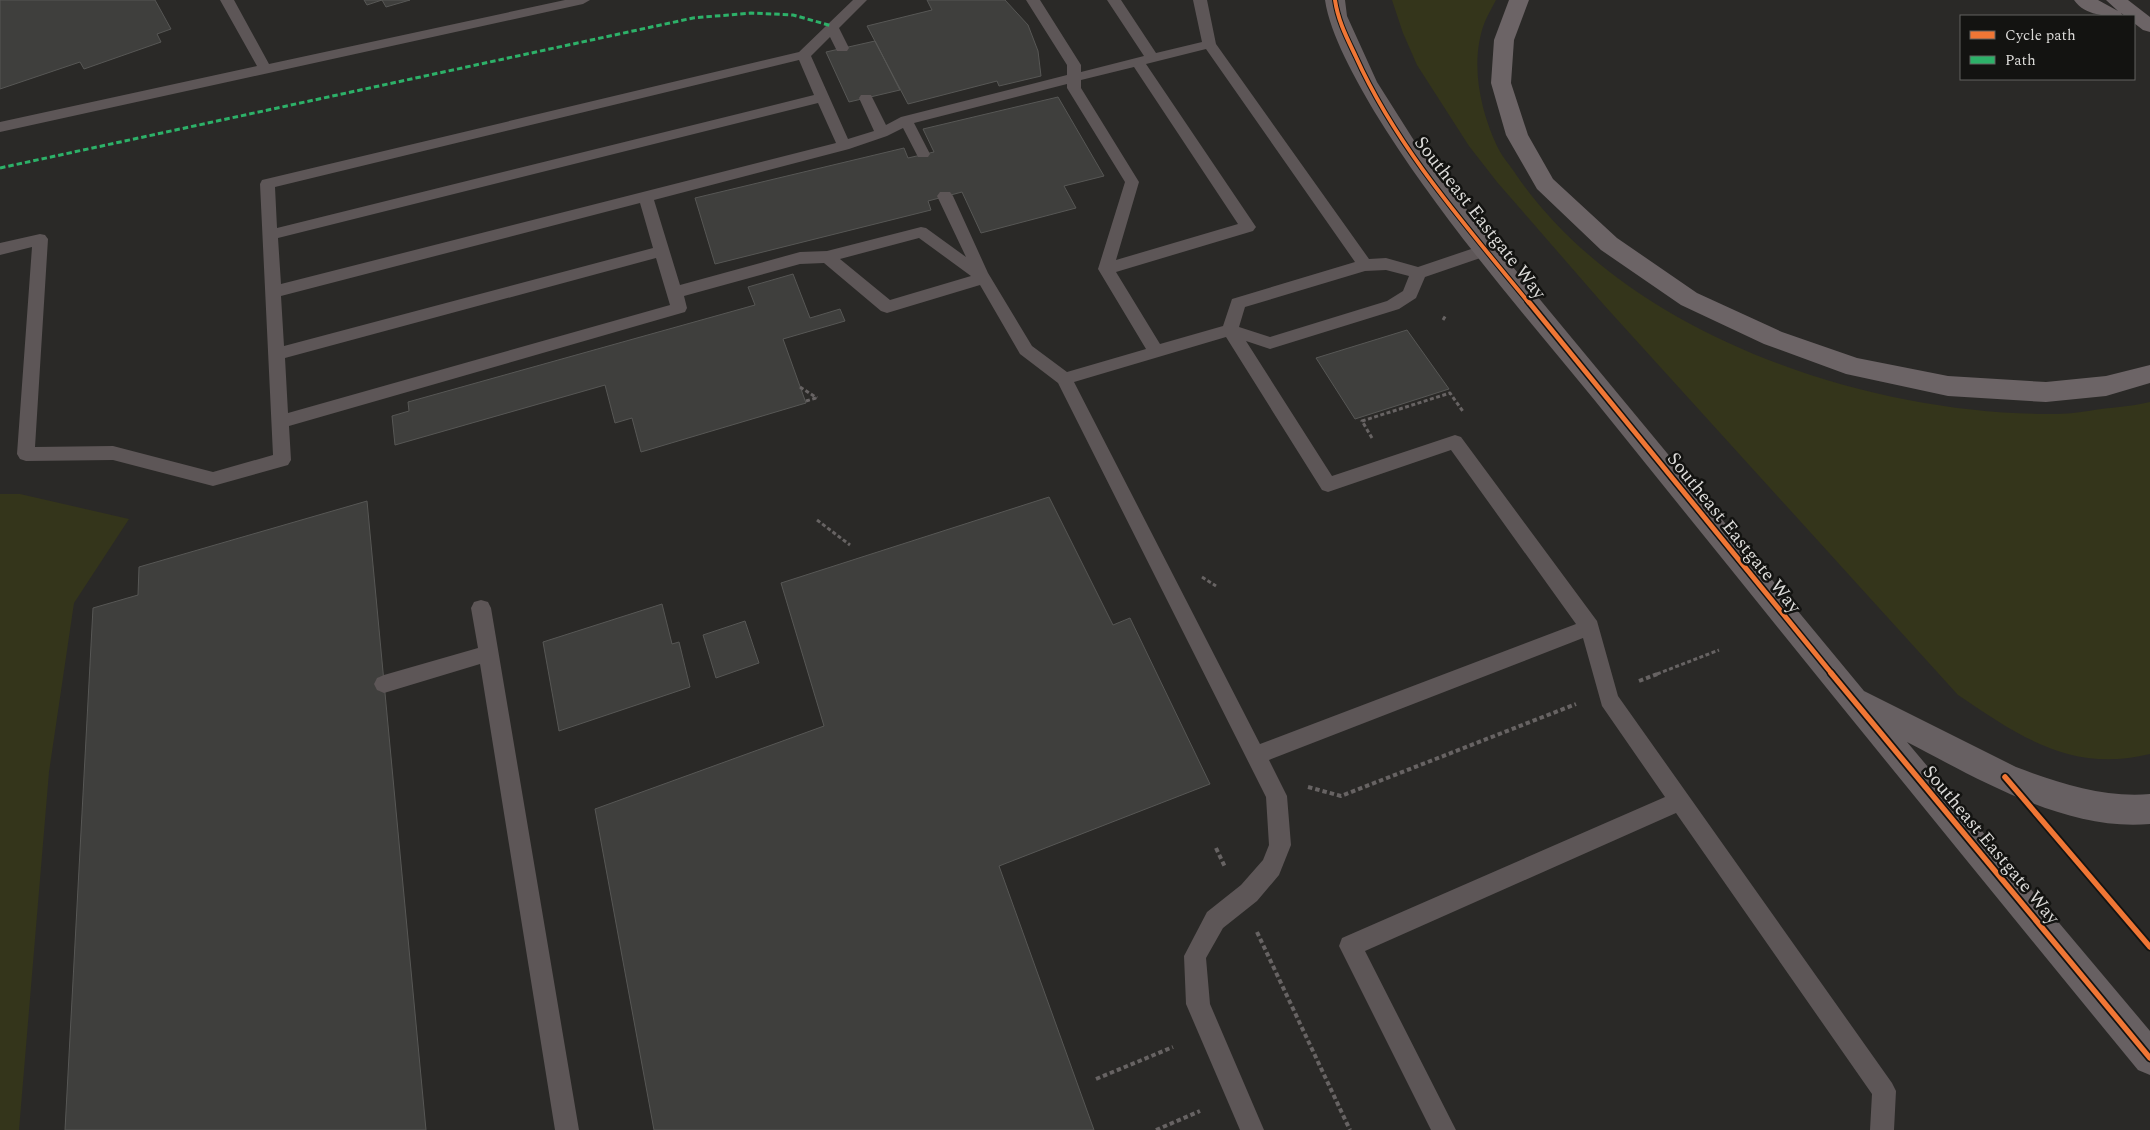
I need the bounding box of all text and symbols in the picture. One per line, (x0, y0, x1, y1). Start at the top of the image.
legend (1960, 15, 2135, 80)
text: Cycle path (2005, 24, 2076, 47)
text: Path (2005, 49, 2036, 72)
street label: Southeast Eastgate Way (1407, 130, 1553, 306)
street label: Southeast Eastgate Way (1660, 446, 1809, 621)
street label: Southeast Eastgate Way (1915, 759, 2067, 932)

